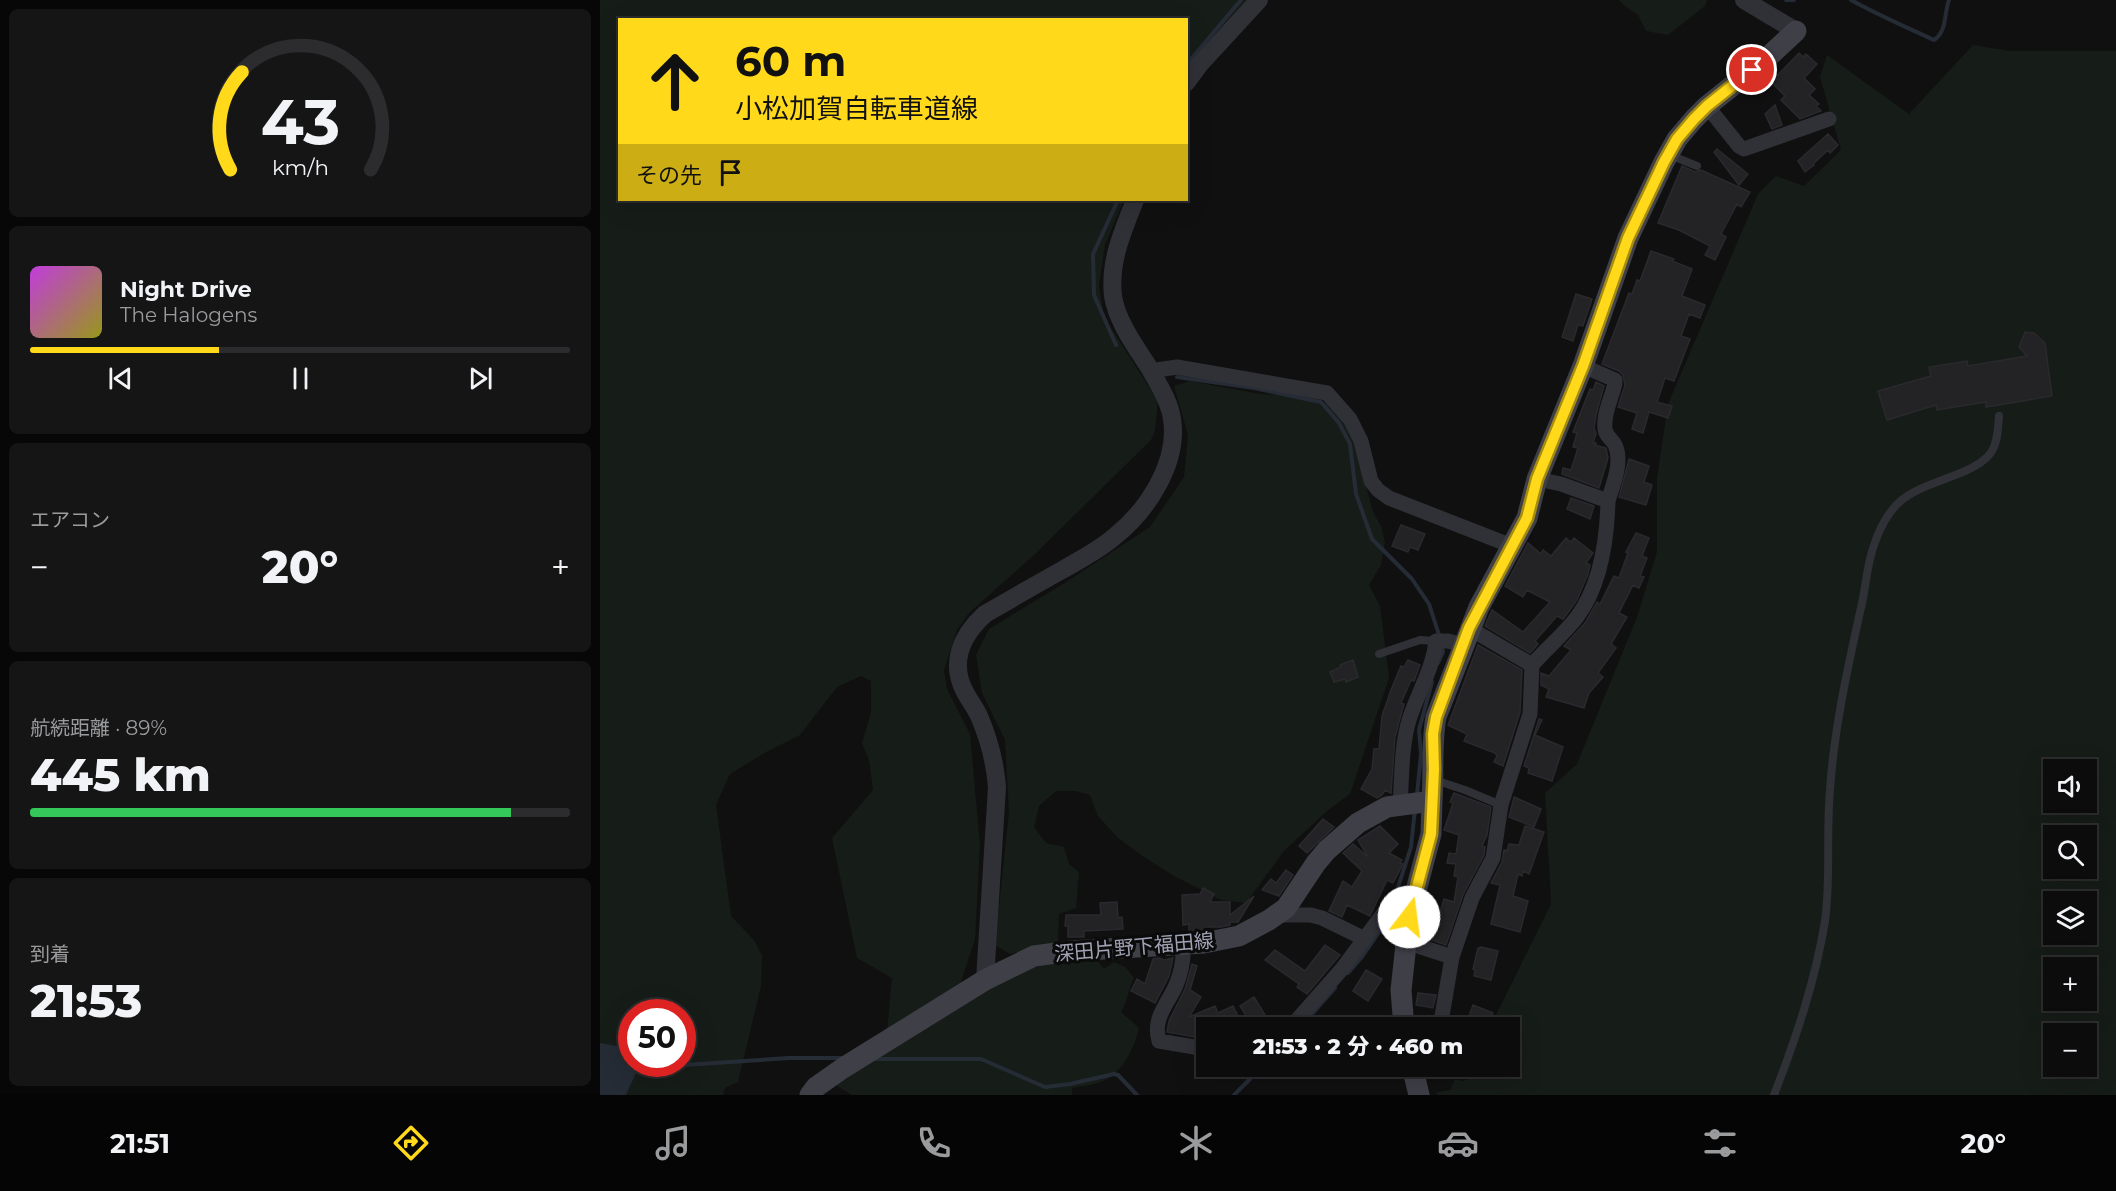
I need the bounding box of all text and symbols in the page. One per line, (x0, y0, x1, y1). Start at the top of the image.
text: 60 m (735, 35, 846, 87)
icon: ahead (636, 42, 714, 120)
pin (1726, 44, 1777, 95)
icon: arrive (1735, 53, 1768, 86)
text: 43 (260, 84, 340, 160)
text: 小松加賀自転車道線 (735, 92, 978, 125)
text: km/h (271, 154, 329, 180)
icon: arrive (714, 156, 747, 189)
text: その先 (636, 162, 702, 189)
text: Night Drive (120, 276, 252, 303)
text: The Halogens (120, 303, 257, 327)
icon: previous (104, 362, 137, 395)
icon: pause (284, 362, 317, 395)
icon: next (464, 362, 497, 395)
text: エアコン (30, 508, 110, 532)
text: 20° (262, 539, 338, 594)
text: − (30, 547, 49, 587)
text: + (551, 547, 570, 587)
text: 航続距離 · 89% (30, 716, 167, 740)
text: 445 km (30, 747, 211, 802)
map controls (2043, 759, 2097, 1077)
button: sound (2043, 759, 2097, 813)
button: search (2043, 825, 2097, 879)
position arrow (1377, 885, 1441, 949)
button: layers (2043, 891, 2097, 945)
street label: 深田片野下福田線 (1053, 928, 1215, 966)
text: 到着 (30, 942, 70, 966)
button: + (2043, 957, 2097, 1011)
text: 21:53 (30, 973, 142, 1028)
speed limit sign: 50 (618, 999, 696, 1077)
button: − (2043, 1023, 2097, 1077)
text: 21:53 · 2 分 · 460 m (1253, 1033, 1463, 1060)
icon: directions (390, 1122, 432, 1164)
icon: music (652, 1122, 694, 1164)
icon: phone (913, 1122, 955, 1164)
icon: climate (1175, 1122, 1217, 1164)
icon: car (1437, 1122, 1479, 1164)
icon: filters (1699, 1122, 1741, 1164)
text: 21:51 (110, 1127, 170, 1160)
text: 20° (1960, 1127, 2006, 1160)

